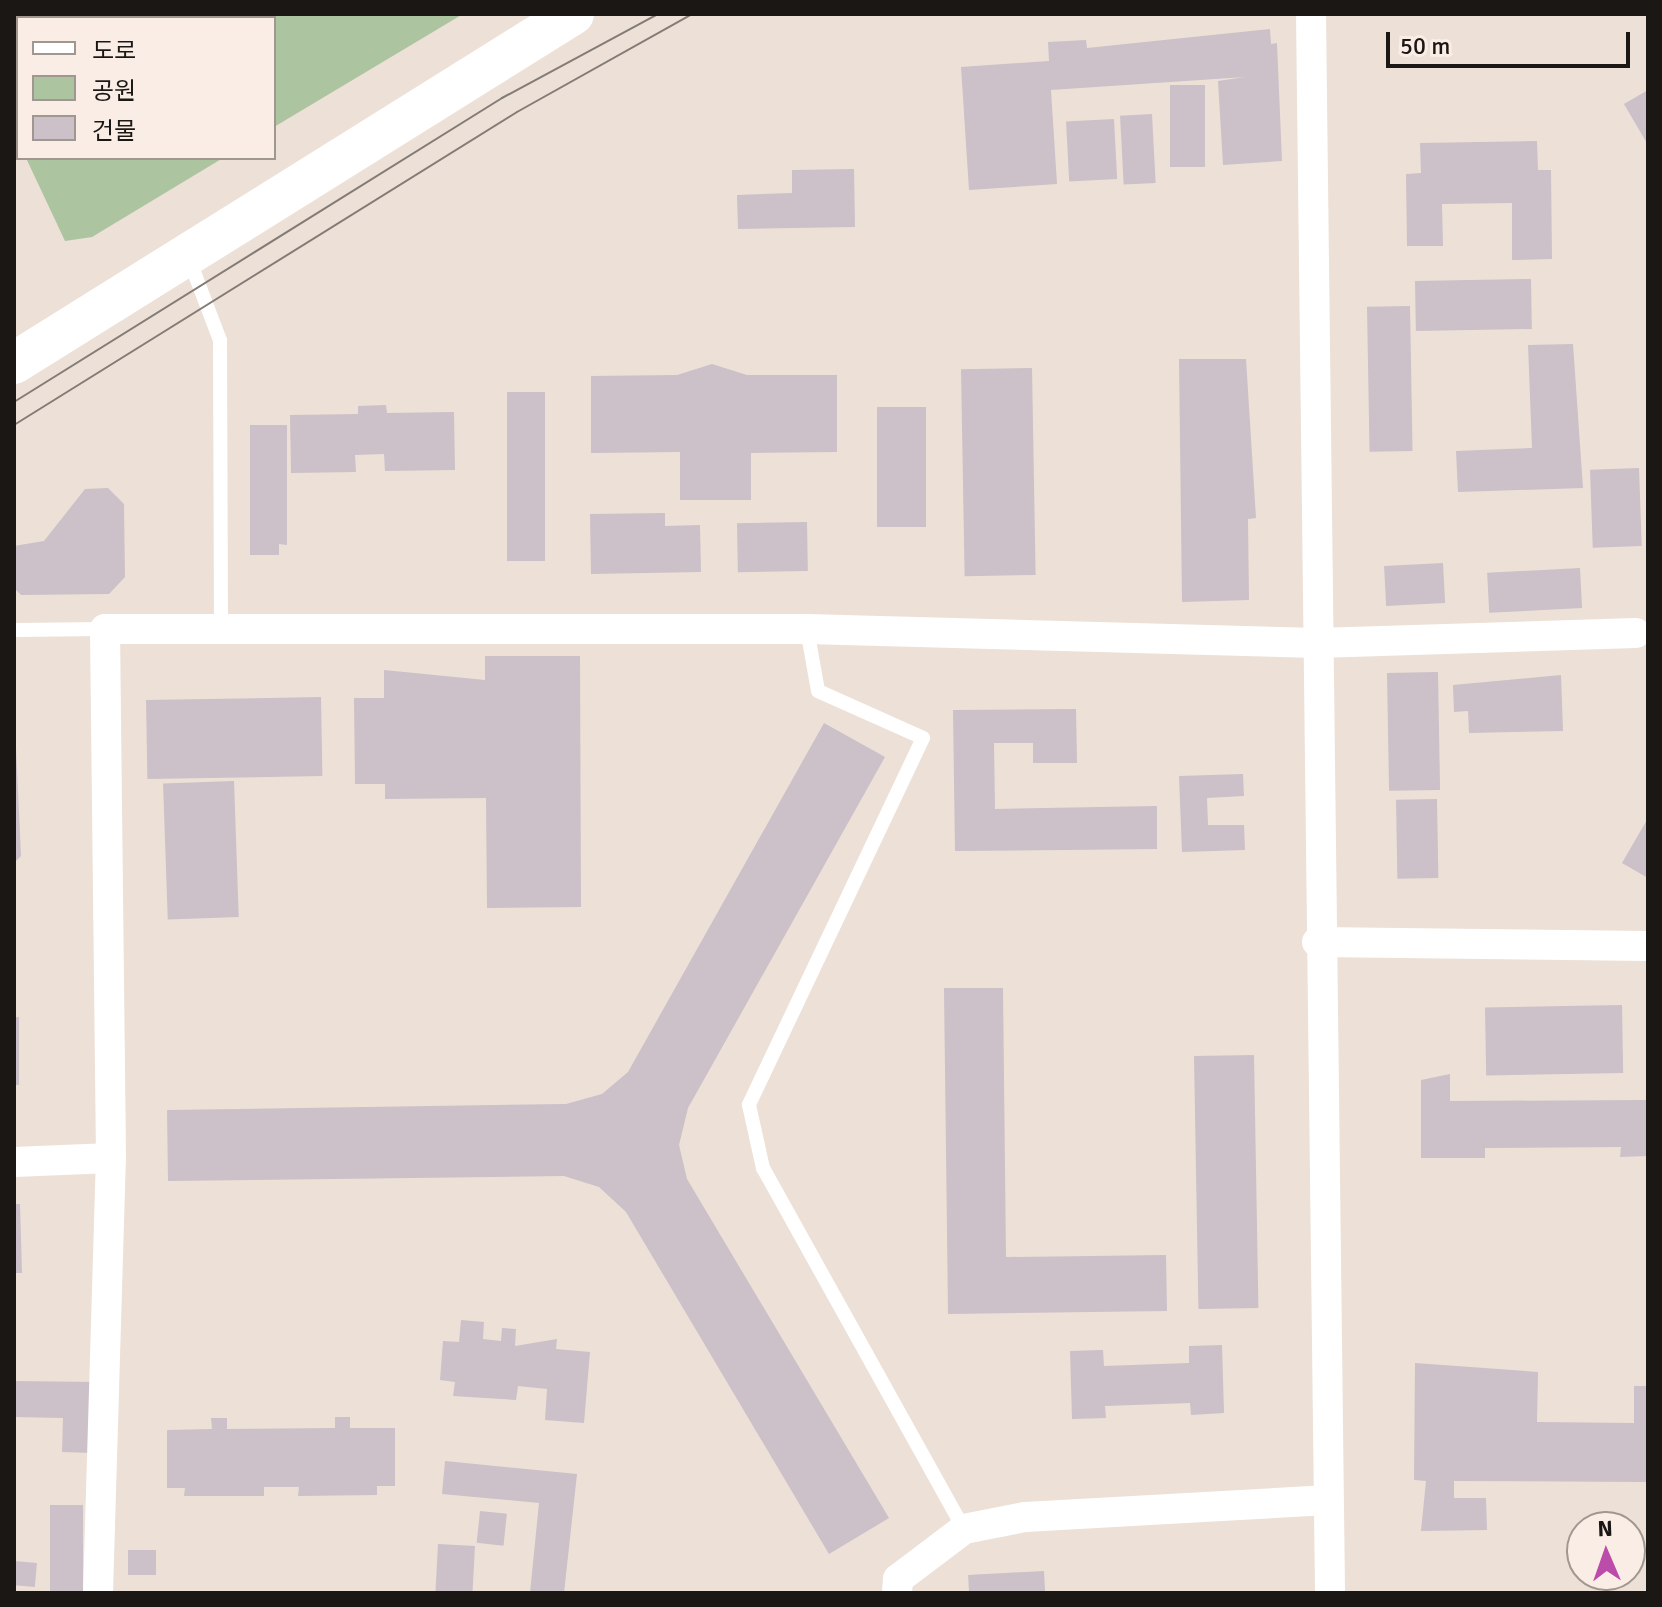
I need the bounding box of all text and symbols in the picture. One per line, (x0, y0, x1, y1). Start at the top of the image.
legend (16, 16, 276, 160)
scale bar (1390, 16, 1634, 66)
text: 50 m (1400, 31, 1450, 61)
text: 도로 (92, 36, 136, 66)
text: 공원 (92, 76, 136, 106)
text: 건물 (92, 116, 136, 146)
north arrow (1566, 1511, 1646, 1591)
text: N (1597, 1515, 1613, 1542)

